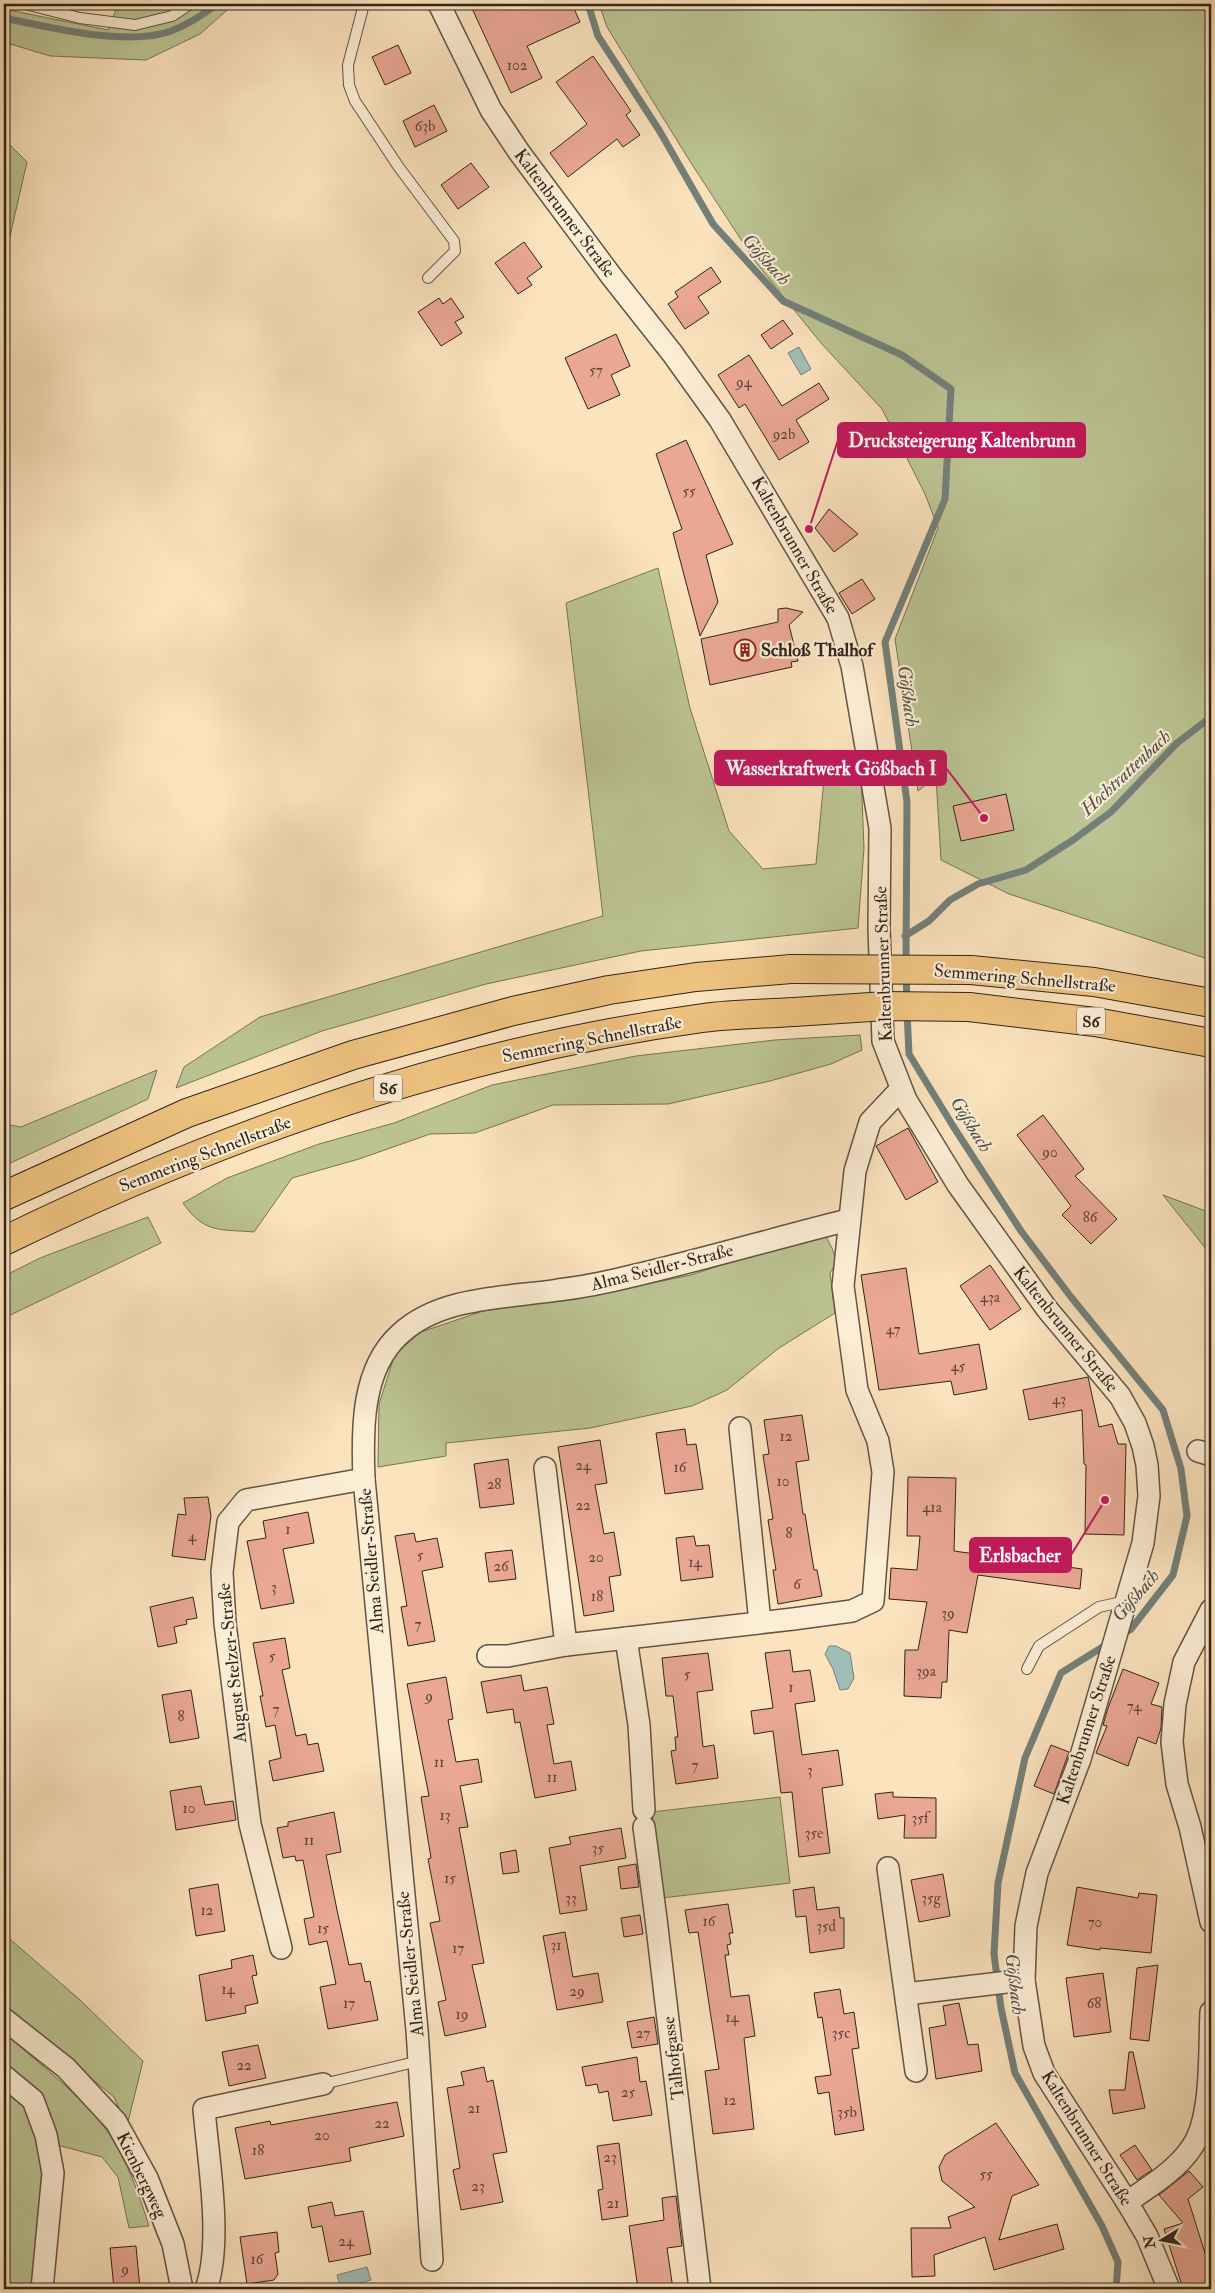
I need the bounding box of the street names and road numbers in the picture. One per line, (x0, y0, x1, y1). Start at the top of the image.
street label: Kaltenbrunner Straße (509, 144, 621, 283)
street label: Kaltenbrunner Straße (746, 472, 844, 619)
street label: Kaltenbrunner Straße (869, 885, 898, 1042)
street label: Semmering Schnellstraße (933, 959, 1117, 998)
road number: S6 (1077, 1008, 1105, 1034)
street label: Semmering Schnellstraße (500, 1011, 684, 1068)
road number: S6 (374, 1074, 402, 1102)
street label: Semmering Schnellstraße (116, 1111, 295, 1198)
street label: Alma Seidler-Straße (588, 1239, 736, 1297)
street label: Kaltenbrunner Straße (1008, 1262, 1124, 1397)
street label: Alma Seidler-Straße (354, 1487, 389, 1636)
street label: August Stelzer-Straße (213, 1581, 252, 1745)
street label: Kaltenbrunner Straße (1051, 1652, 1122, 1808)
street label: Alma Seidler-Straße (391, 1890, 430, 2039)
street label: Talhofgasse (657, 2015, 690, 2101)
street label: Kaltenbrunner Straße (1036, 2066, 1138, 2211)
street label: Kienbergweg (111, 2128, 173, 2223)

